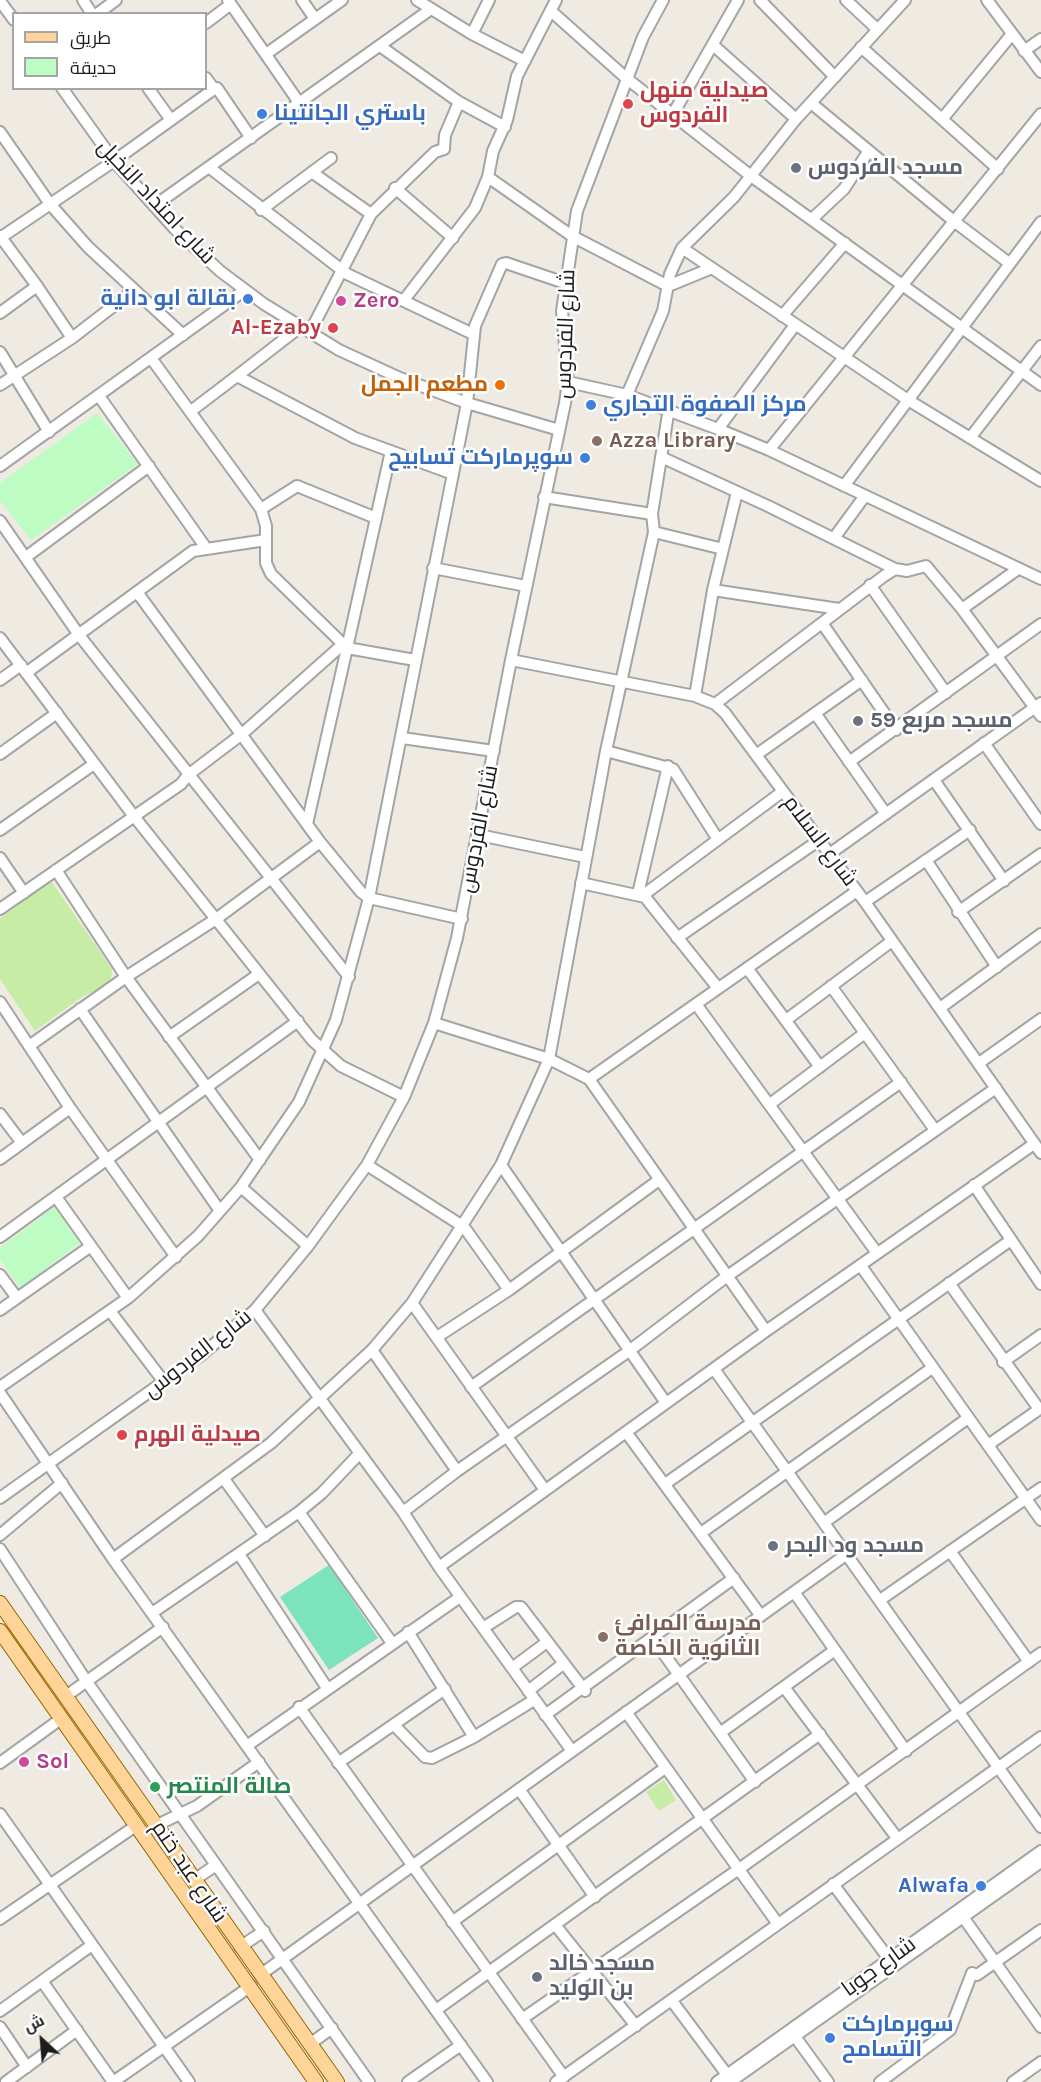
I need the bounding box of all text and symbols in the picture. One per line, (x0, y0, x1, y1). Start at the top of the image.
legend (12, 12, 207, 90)
text: طريق (70, 27, 111, 49)
text: حديقة (70, 57, 116, 79)
place label: صيدلية منهل الفردوس (640, 78, 769, 130)
marker: صيدلية منهل الفردوس (621, 97, 635, 111)
place label: باستري الجانتينا (274, 101, 426, 127)
marker: باستري الجانتينا (255, 107, 269, 121)
street label: شارع امتداد النخيل (91, 134, 221, 270)
place label: مسجد الفردوس (808, 155, 963, 181)
marker: مسجد الفردوس (789, 161, 803, 175)
street label: شارع الفردوس (551, 269, 581, 399)
place label: بقالة ابو دانية (101, 286, 236, 312)
place label: Zero (353, 288, 400, 314)
marker: بقالة ابو دانية (241, 292, 255, 306)
marker: Zero (334, 294, 348, 308)
place label: Al-Ezaby (231, 315, 321, 341)
marker: Al-Ezaby (326, 321, 340, 335)
place label: مطعم الجمل (361, 372, 488, 398)
marker: مطعم الجمل (493, 378, 507, 392)
place label: مركز الصفوة التجاري (603, 392, 807, 418)
marker: مركز الصفوة التجاري (584, 398, 598, 412)
place label: Azza Library (609, 428, 736, 454)
marker: Azza Library (590, 434, 604, 448)
place label: سوپرمارکت تسابيح (388, 445, 573, 471)
marker: سوپرمارکت تسابيح (578, 451, 592, 465)
place label: مسجد مربع 59 (870, 708, 1012, 734)
marker: مسجد مربع 59 (851, 714, 865, 728)
street label: شارع الفردوس (454, 763, 504, 895)
street label: شارع السلام (777, 790, 863, 892)
street label: شارع الفردوس (139, 1304, 257, 1404)
place label: صيدلية الهرم (134, 1422, 261, 1448)
marker: صيدلية الهرم (115, 1428, 129, 1442)
place label: مسجد ود البحر (785, 1533, 924, 1559)
marker: مسجد ود البحر (766, 1539, 780, 1553)
place label: مدرسة المرافئ الثانوية الخاصة (615, 1611, 761, 1663)
marker: مدرسة المرافئ الثانوية الخاصة (596, 1630, 610, 1644)
place label: Sol (36, 1749, 69, 1775)
marker: Sol (17, 1755, 31, 1769)
place label: صالة المنتصر (167, 1774, 291, 1800)
marker: صالة المنتصر (148, 1780, 162, 1794)
street label: شارع عبد ختم (145, 1816, 233, 1928)
place label: Alwafa (898, 1873, 969, 1899)
marker: Alwafa (974, 1879, 988, 1893)
street label: شارع جوبا (837, 1931, 921, 2003)
place label: مسجد خالد بن الوليد (549, 1951, 655, 2002)
marker: مسجد خالد بن الوليد (530, 1970, 544, 1984)
north arrow (12, 2010, 72, 2070)
text: ش (20, 2010, 47, 2036)
place label: سوبرماركت التسامح (842, 2012, 953, 2064)
marker: سوبرماركت التسامح (823, 2031, 837, 2045)

